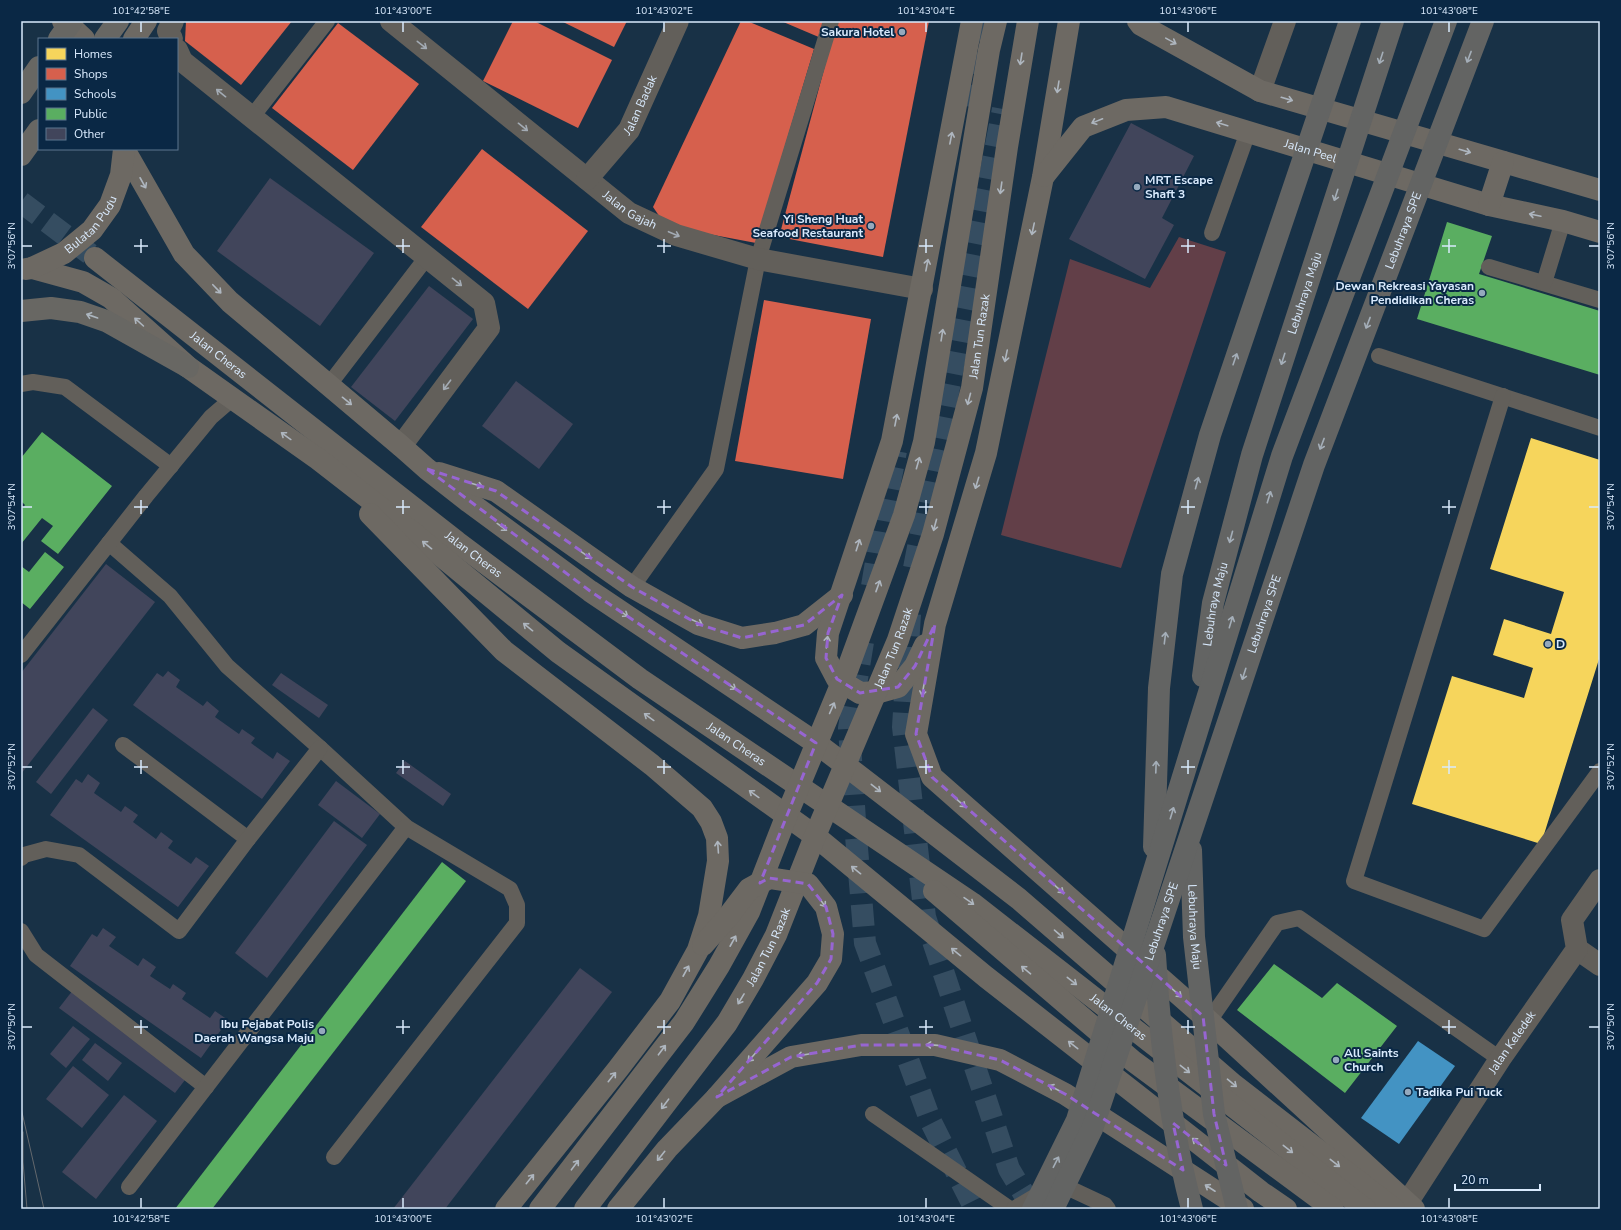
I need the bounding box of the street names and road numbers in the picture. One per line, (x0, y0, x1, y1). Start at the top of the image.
street label: Jalan Badak (619, 72, 661, 139)
street label: Jalan Peel (1281, 135, 1339, 166)
street label: Jalan Gajah (599, 186, 659, 233)
street label: Lebuhraya SPE (1381, 190, 1425, 271)
street label: Bulatan Pudu (61, 194, 121, 257)
street label: Lebuhraya Maju (1284, 250, 1325, 336)
street label: Jalan Tun Razak (965, 292, 994, 381)
street label: Jalan Cheras (186, 327, 250, 382)
street label: Jalan Cheras (441, 527, 506, 581)
street label: Lebuhraya Maju (1199, 560, 1231, 647)
street label: Lebuhraya SPE (1244, 573, 1285, 655)
street label: Jalan Tun Razak (870, 605, 916, 692)
street label: Jalan Cheras (703, 718, 769, 770)
street label: Lebuhraya SPE (1141, 880, 1182, 962)
street label: Lebuhraya Maju (1184, 884, 1206, 971)
street label: Jalan Tun Razak (742, 904, 794, 990)
street label: Jalan Cheras (1086, 989, 1150, 1044)
street label: Jalan Keledek (1484, 1007, 1540, 1078)

